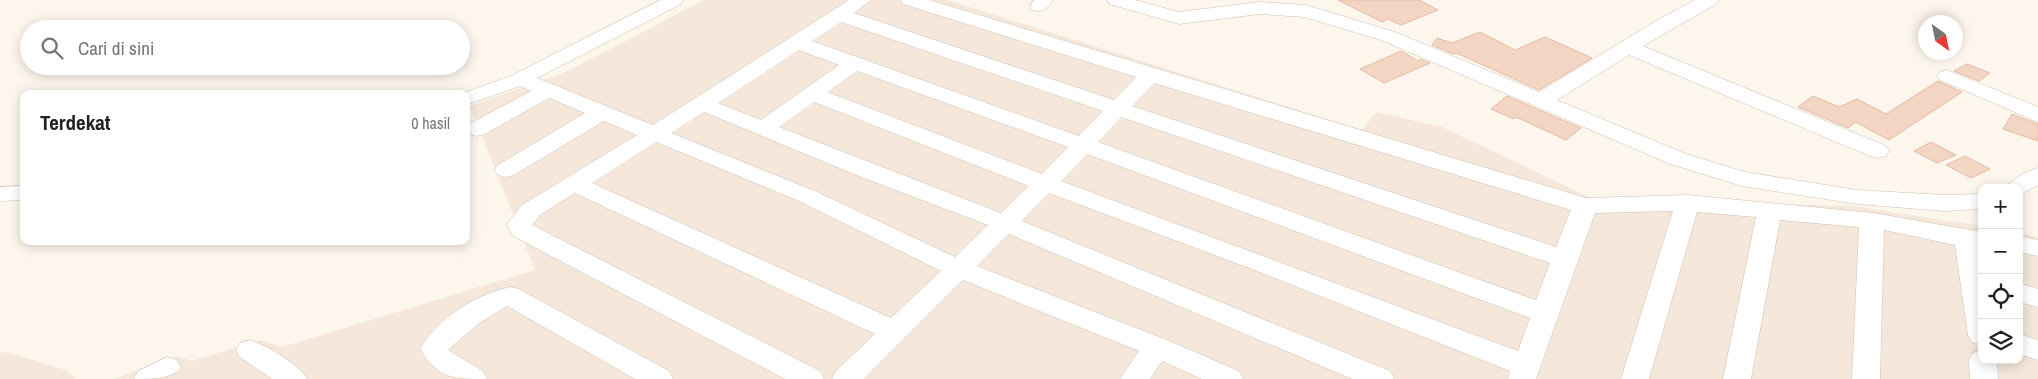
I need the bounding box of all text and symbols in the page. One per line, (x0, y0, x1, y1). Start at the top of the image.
north arrow (1918, 15, 1963, 60)
search box (20, 20, 470, 75)
icon: search (38, 34, 66, 62)
text: Cari di sini (78, 35, 154, 61)
text: Terdekat (40, 108, 111, 137)
text: 0 hasil (411, 112, 450, 134)
map controls (1978, 184, 2023, 364)
button: + (1978, 184, 2023, 229)
button: − (1978, 229, 2023, 274)
button: locate (1978, 274, 2023, 319)
button: layers (1978, 319, 2023, 364)

